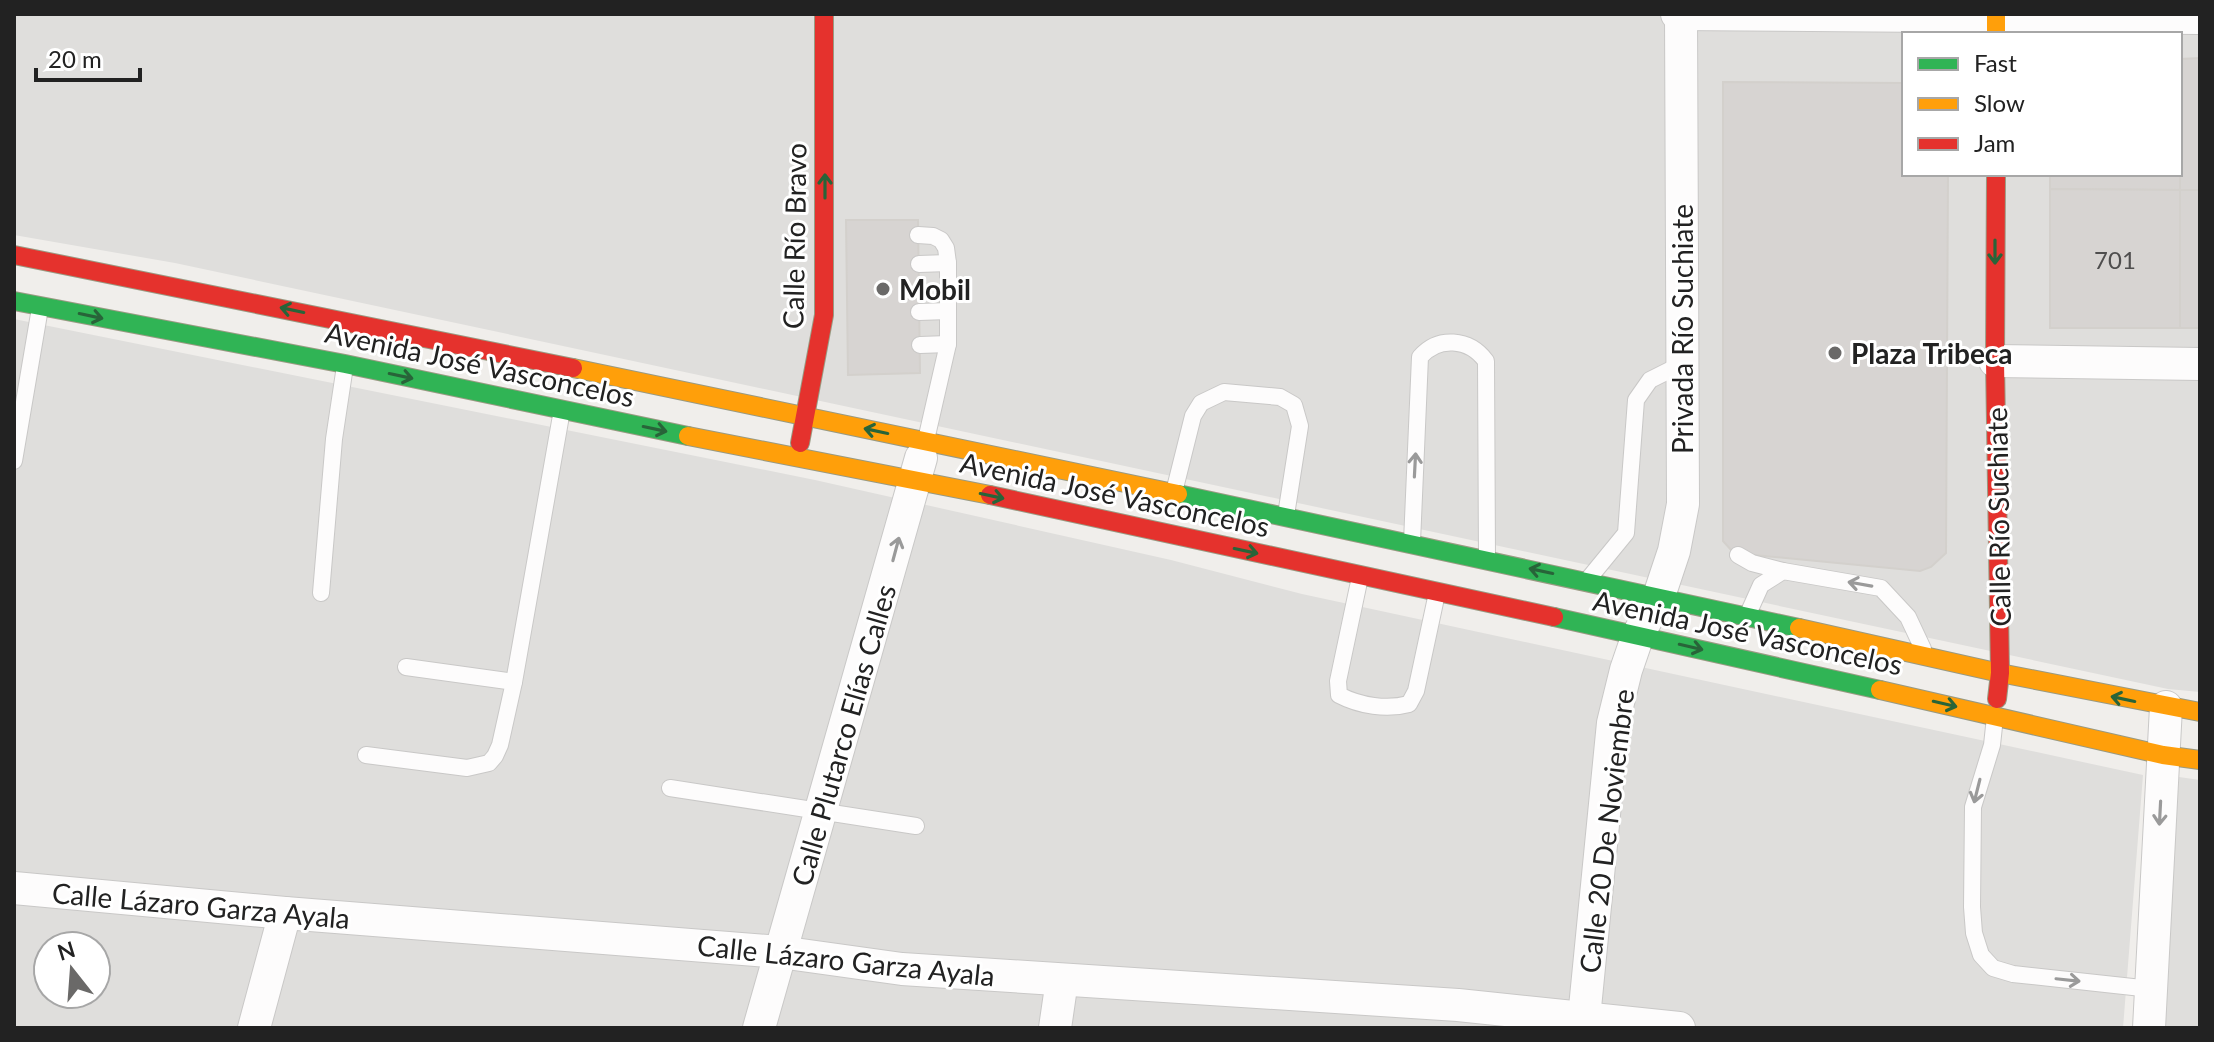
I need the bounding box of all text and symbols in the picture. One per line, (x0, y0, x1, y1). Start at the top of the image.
scale bar (36, 32, 140, 82)
legend (1902, 32, 2182, 176)
text: 20 m (48, 44, 102, 73)
text: Fast (1974, 48, 2017, 77)
text: Slow (1974, 88, 2025, 117)
text: Jam (1974, 128, 2015, 157)
street label: Calle Río Bravo (775, 143, 813, 329)
one-way arrow (817, 173, 833, 200)
street label: Privada Río Suchiate (1665, 204, 1699, 454)
one-way arrow (1987, 238, 2003, 265)
house number: 701 (2094, 245, 2136, 274)
place label: Mobil (899, 272, 971, 306)
marker: Mobil (874, 280, 892, 298)
one-way arrow (280, 302, 305, 317)
one-way arrow (77, 309, 103, 324)
street label: Avenida José Vasconcelos (322, 315, 638, 413)
place label: Plaza Tribeca (1851, 336, 2013, 370)
marker: Plaza Tribeca (1826, 344, 1844, 362)
one-way arrow (388, 369, 413, 384)
street label: Calle Río Suchiate (1979, 407, 2017, 627)
one-way arrow (642, 422, 668, 437)
one-way arrow (863, 423, 889, 438)
street label: Avenida José Vasconcelos (957, 445, 1273, 543)
one-way arrow (1408, 452, 1423, 479)
one-way arrow (978, 489, 1004, 504)
one-way arrow (890, 537, 905, 563)
one-way arrow (1232, 544, 1258, 559)
one-way arrow (1529, 563, 1554, 578)
one-way arrow (1847, 576, 1873, 591)
street label: Calle Plutarco Elías Calles (784, 580, 902, 890)
street label: Avenida José Vasconcelos (1590, 583, 1906, 681)
one-way arrow (1678, 640, 1704, 655)
street label: Calle 20 De Noviembre (1572, 687, 1640, 975)
one-way arrow (2111, 690, 2136, 705)
one-way arrow (1932, 697, 1957, 712)
one-way arrow (1969, 777, 1984, 803)
one-way arrow (2152, 799, 2167, 826)
street label: Calle Lázaro Garza Ayala (51, 875, 351, 935)
street label: Calle Lázaro Garza Ayala (696, 927, 996, 993)
north arrow (32, 930, 112, 1010)
text: N (54, 935, 78, 966)
one-way arrow (2055, 973, 2081, 988)

